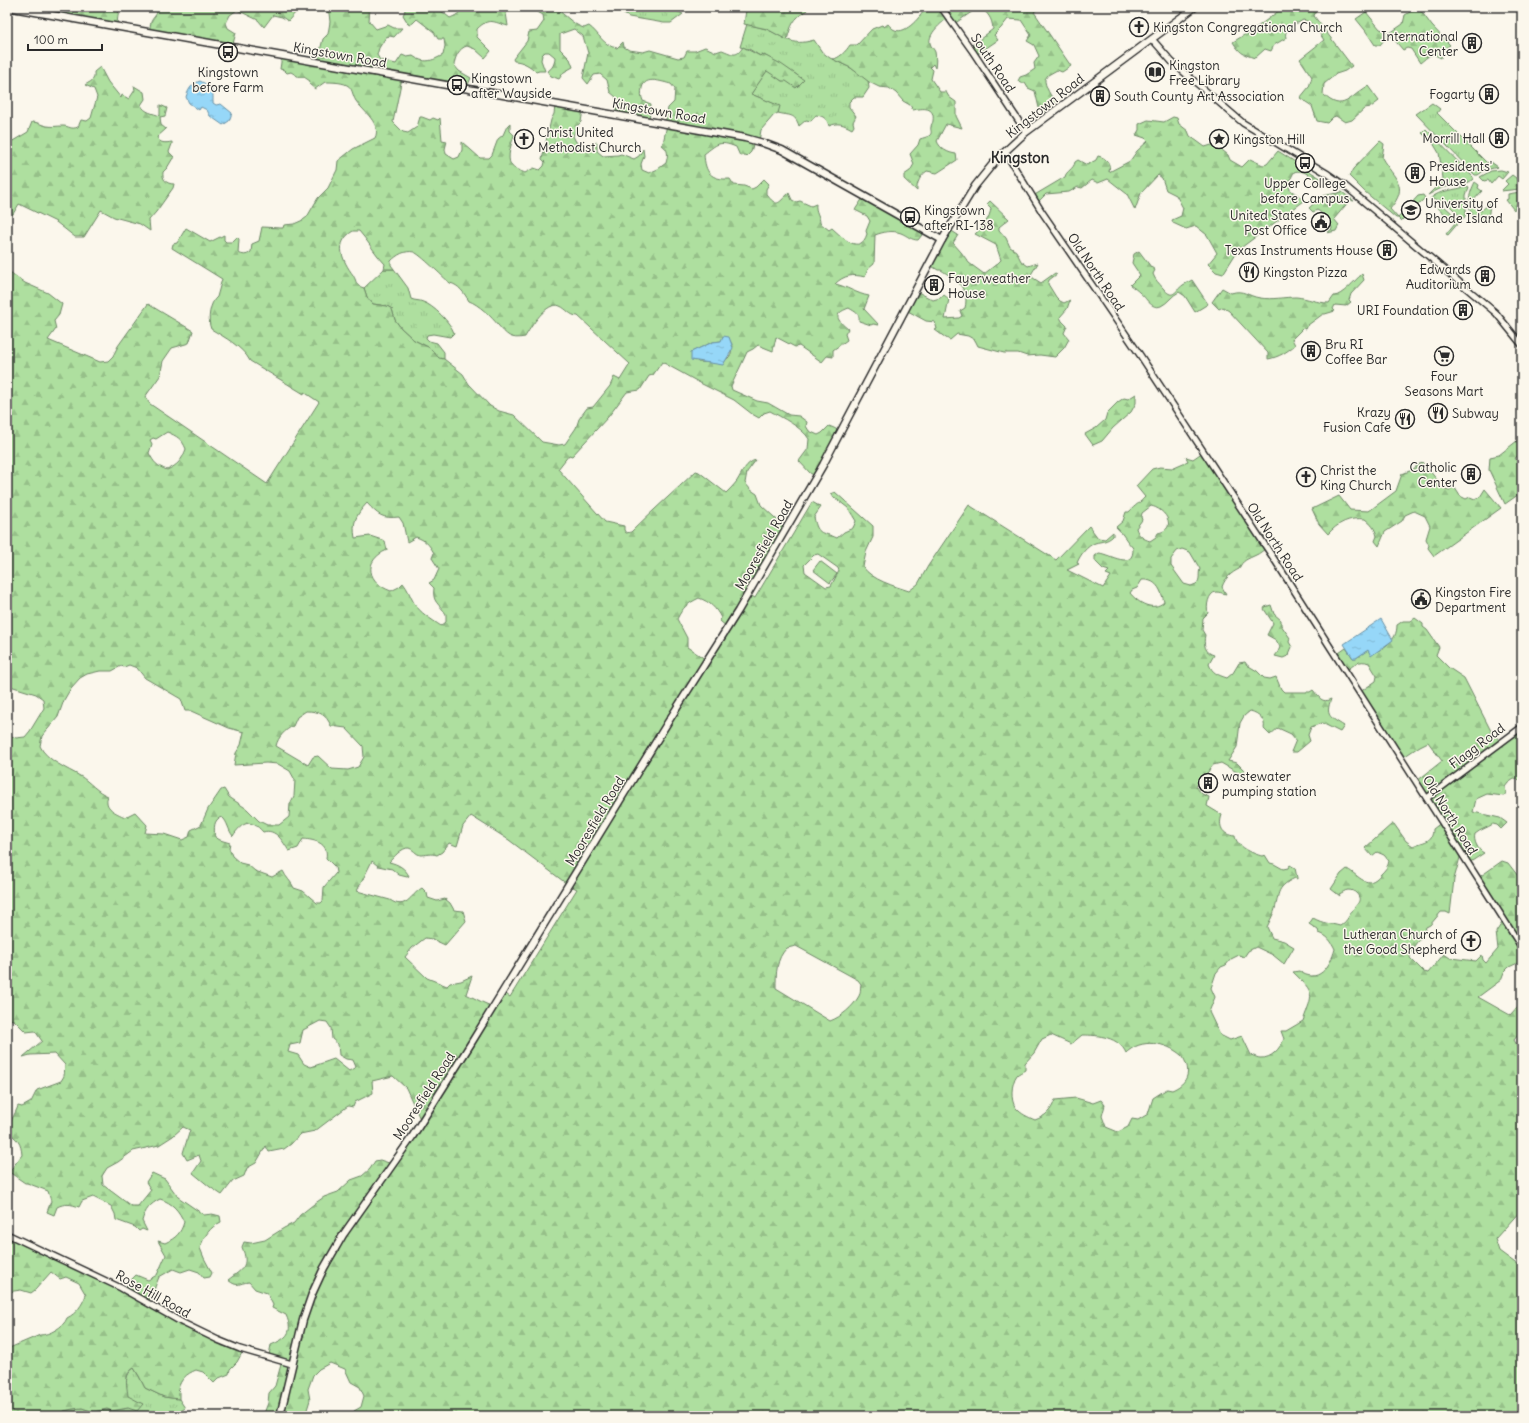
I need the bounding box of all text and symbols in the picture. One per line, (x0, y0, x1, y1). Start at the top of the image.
church icon: Kingston Congregational Church (1128, 16, 1150, 38)
place label: Kingston Congregational Church (1153, 19, 1343, 36)
scale bar (28, 26, 102, 52)
place label: International Center (1381, 28, 1459, 60)
street label: South Road (967, 30, 1019, 96)
text: 100 m (34, 32, 68, 47)
building icon: International Center (1461, 32, 1483, 54)
street label: Kingstown Road (292, 38, 388, 72)
bus stop icon: Kingstown before Farm (217, 41, 239, 63)
place label: Kingston Free Library (1169, 57, 1240, 89)
library icon: Kingston Free Library (1144, 61, 1166, 83)
place label: Kingstown before Farm (192, 64, 264, 96)
place label: Kingstown after Wayside (471, 70, 552, 102)
street label: Kingstown Road (1002, 70, 1088, 142)
bus stop icon: Kingstown after Wayside (446, 74, 468, 96)
building icon: Fogarty (1478, 83, 1500, 105)
building icon: South County Art Association (1089, 85, 1111, 107)
place label: Fogarty (1429, 86, 1475, 103)
place label: South County Art Association (1114, 88, 1285, 105)
street label: Kingstown Road (611, 94, 707, 128)
place label: Christ United Methodist Church (538, 124, 642, 156)
building icon: Morrill Hall (1488, 127, 1510, 149)
church icon: Christ United Methodist Church (513, 128, 535, 150)
place icon: Kingston Hill (1208, 128, 1230, 150)
place label: Morrill Hall (1422, 130, 1485, 147)
place label: Kingston Hill (1233, 131, 1305, 148)
district label: Kingston (991, 148, 1050, 168)
bus stop icon: Upper College before Campus (1294, 152, 1316, 174)
place label: Presidents' House (1429, 158, 1492, 190)
building icon: Presidents' House (1404, 162, 1426, 184)
place label: Upper College before Campus (1261, 175, 1349, 207)
place label: University of Rhode Island (1425, 195, 1503, 227)
school or university icon: University of Rhode Island (1400, 199, 1422, 221)
place label: Kingstown after RI-138 (924, 202, 994, 234)
bus stop icon: Kingstown after RI-138 (899, 206, 921, 228)
place label: United States Post Office (1230, 207, 1307, 239)
public building icon: United States Post Office (1310, 211, 1332, 233)
street label: Old North Road (1064, 230, 1129, 315)
building icon: Texas Instruments House (1376, 239, 1398, 261)
place label: Texas Instruments House (1225, 242, 1373, 259)
restaurant icon: Kingston Pizza (1238, 261, 1260, 283)
place label: Edwards Auditorium (1406, 261, 1471, 293)
place label: Kingston Pizza (1263, 264, 1347, 281)
building icon: Edwards Auditorium (1474, 265, 1496, 287)
place label: Fayerweather House (948, 270, 1031, 302)
building icon: Fayerweather House (923, 274, 945, 296)
building icon: URI Foundation (1452, 299, 1474, 321)
place label: URI Foundation (1357, 302, 1449, 319)
place label: Bru RI Coffee Bar (1325, 336, 1388, 368)
building icon: Bru RI Coffee Bar (1300, 340, 1322, 362)
supermarket icon: Four Seasons Mart (1433, 345, 1455, 367)
place label: Four Seasons Mart (1405, 368, 1484, 400)
restaurant icon: Subway (1427, 402, 1449, 424)
place label: Krazy Fusion Cafe (1323, 404, 1391, 436)
place label: Subway (1452, 405, 1499, 422)
restaurant icon: Krazy Fusion Cafe (1394, 408, 1416, 430)
place label: Catholic Center (1409, 459, 1458, 491)
place label: Christ the King Church (1320, 462, 1392, 494)
building icon: Catholic Center (1460, 463, 1482, 485)
church icon: Christ the King Church (1295, 466, 1317, 488)
street label: Mooresfield Road (731, 497, 797, 593)
street label: Old North Road (1243, 499, 1307, 585)
place label: Kingston Fire Department (1435, 584, 1511, 616)
public building icon: Kingston Fire Department (1410, 588, 1432, 610)
street label: Flagg Road (1446, 719, 1509, 773)
place label: wastewater pumping station (1222, 768, 1317, 800)
building icon: wastewater pumping station (1197, 772, 1219, 794)
street label: Old North Road (1419, 772, 1481, 858)
street label: Mooresfield Road (562, 773, 629, 869)
place label: Lutheran Church of the Good Shepherd (1343, 926, 1458, 958)
church icon: Lutheran Church of the Good Shepherd (1460, 930, 1482, 952)
street label: Mooresfield Road (389, 1049, 459, 1143)
street label: Rose Hill Road (113, 1266, 194, 1322)

